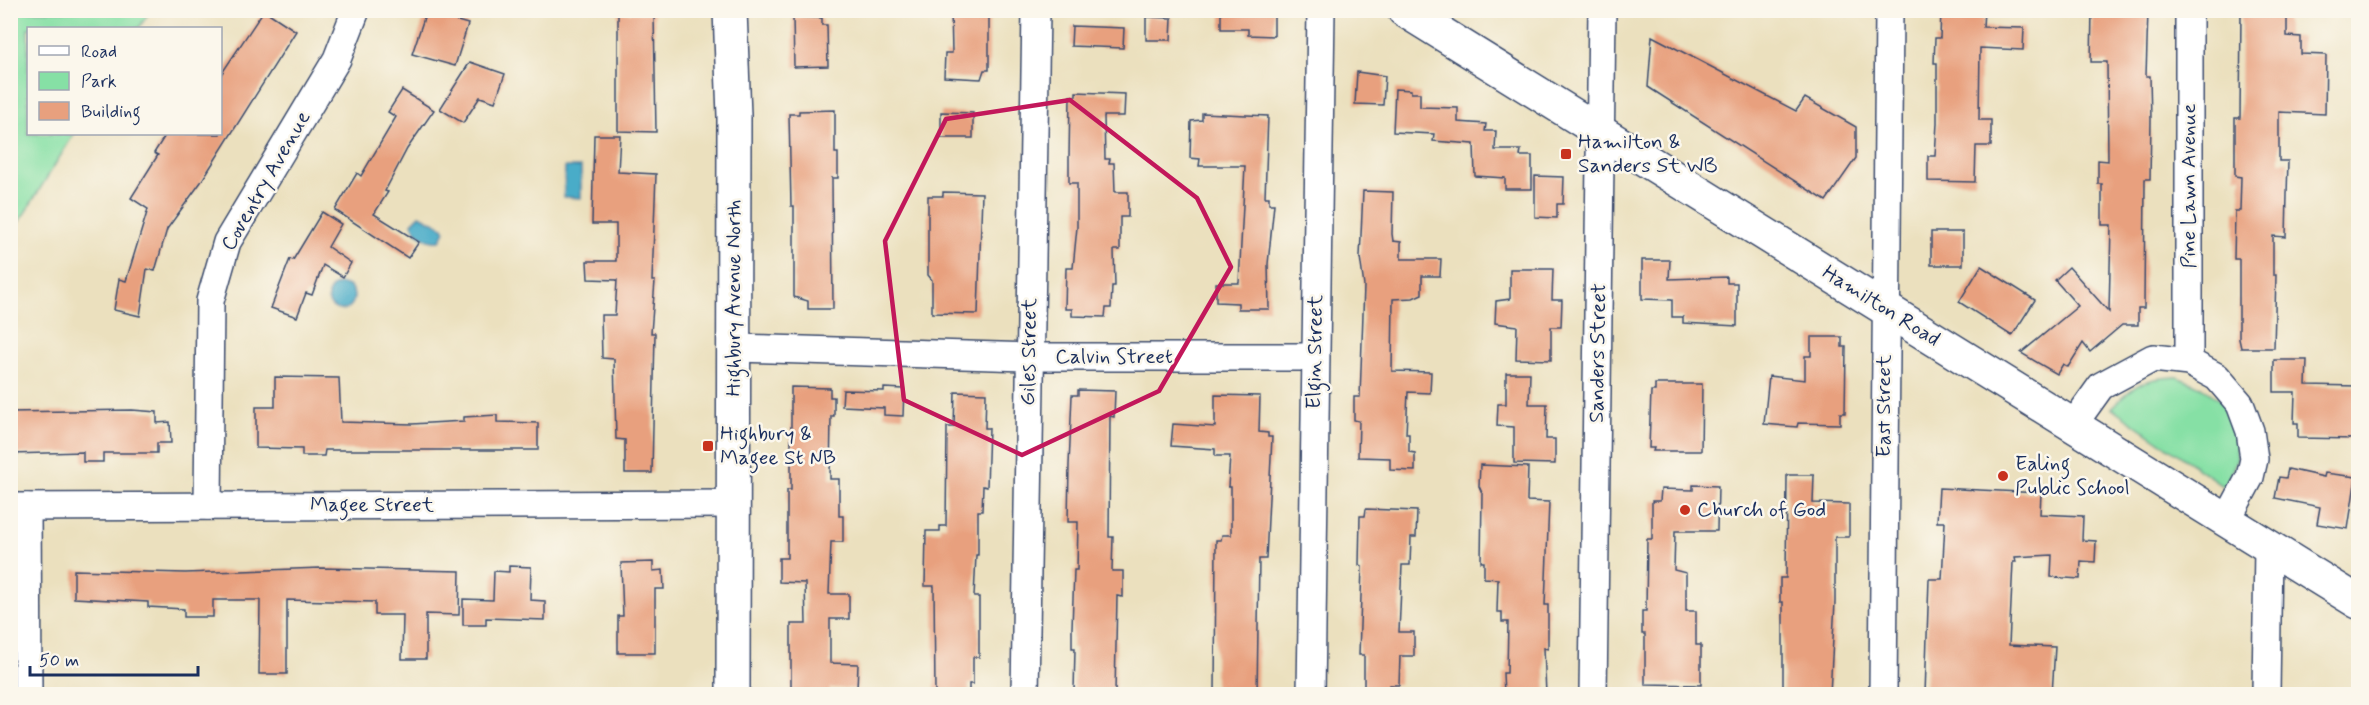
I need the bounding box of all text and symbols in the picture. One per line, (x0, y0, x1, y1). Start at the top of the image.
legend (27, 27, 222, 135)
text: Road (81, 40, 117, 64)
text: Park (81, 70, 117, 94)
text: Building (81, 100, 141, 126)
street label: Pine Lawn Avenue (2175, 103, 2203, 269)
street label: Coventry Avenue (215, 106, 317, 256)
place label: Hamilton & Sanders St WB (1578, 128, 1718, 180)
marker: Hamilton & Sanders St WB (1559, 147, 1573, 161)
street label: Highbury Avenue North (720, 200, 750, 396)
street label: Hamilton Road (1817, 259, 1945, 353)
street label: Sanders Street (1583, 283, 1613, 423)
street label: Elgin Street (1300, 294, 1332, 409)
street label: Giles Street (1014, 297, 1044, 406)
street label: Calvin Street (1055, 343, 1173, 371)
street label: East Street (1870, 354, 1898, 457)
place label: Highbury & Magee St NB (720, 420, 836, 474)
marker: Highbury & Magee St NB (701, 439, 715, 453)
place label: Ealing Public School (2015, 450, 2130, 502)
marker: Ealing Public School (1996, 469, 2010, 483)
street label: Magee Street (310, 491, 435, 521)
place label: Church of God (1697, 496, 1826, 524)
marker: Church of God (1678, 503, 1692, 517)
scale bar (30, 639, 198, 677)
text: 50 m (39, 649, 79, 673)

